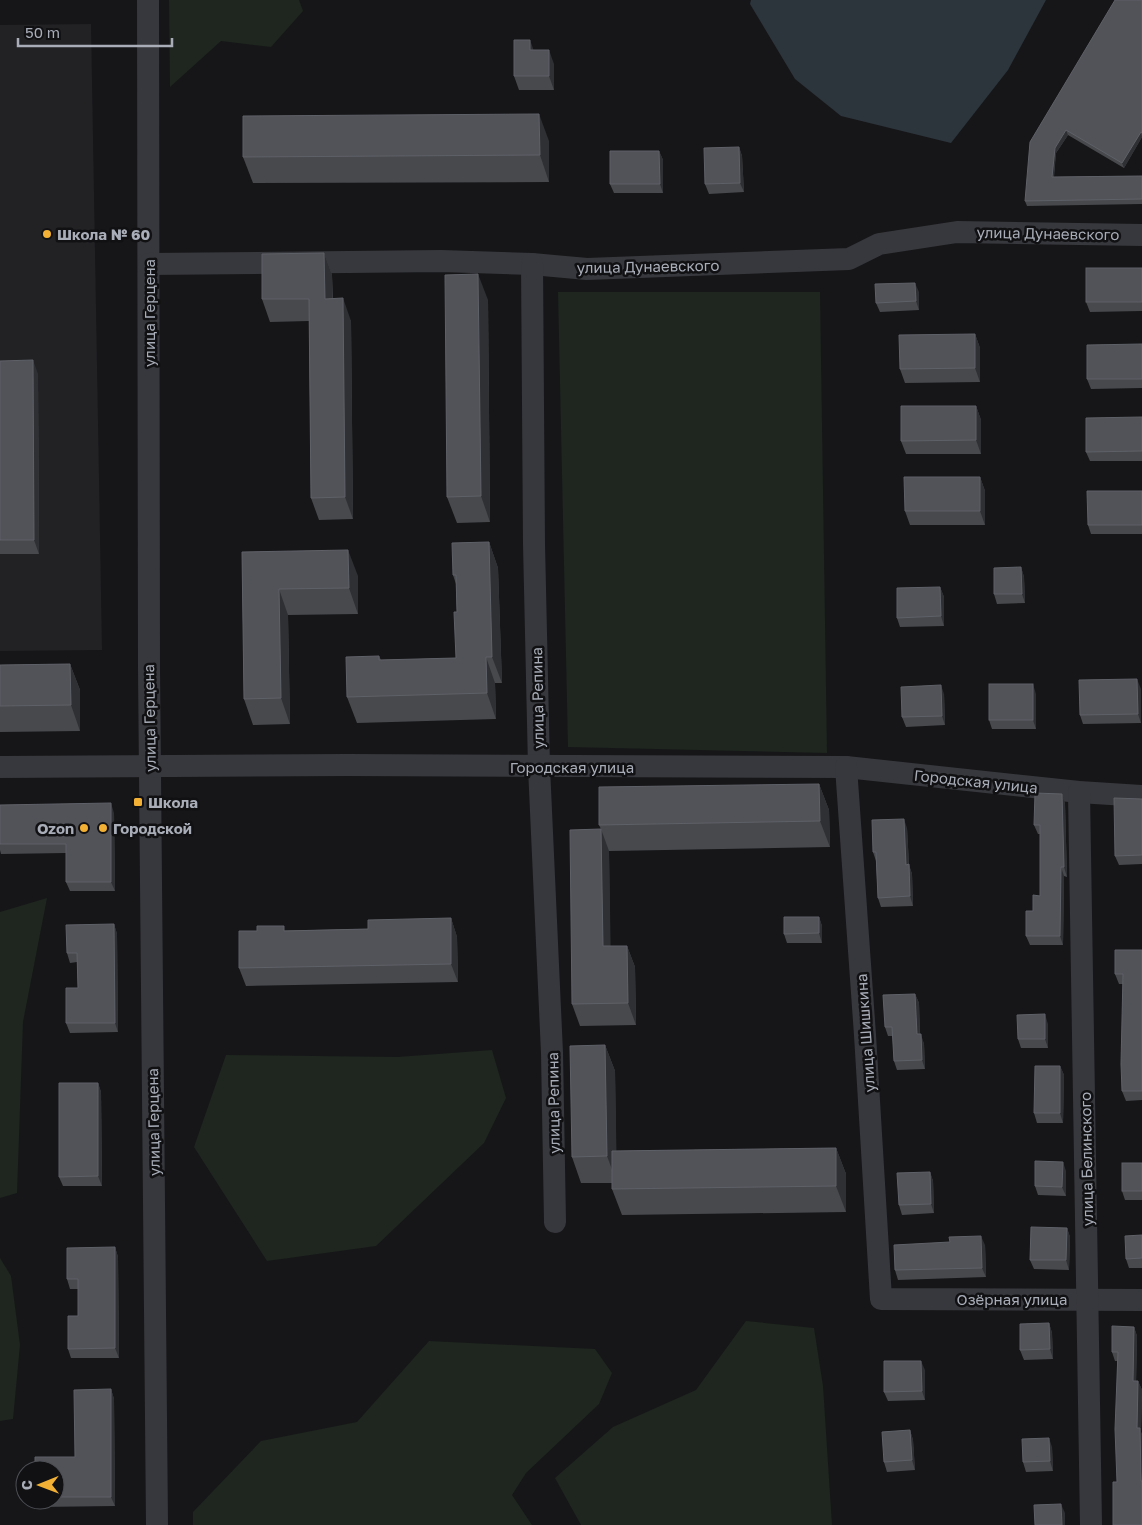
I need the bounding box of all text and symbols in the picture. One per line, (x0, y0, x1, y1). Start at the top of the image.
scale bar (18, 15, 171, 47)
text: 50 m (25, 23, 60, 41)
street label: улица Дунаевского (976, 223, 1120, 243)
place label: Школа № 60 (57, 225, 151, 243)
marker: Школа № 60 (41, 228, 53, 240)
street label: улица Дунаевского (576, 256, 720, 276)
street label: улица Герцена (140, 259, 158, 367)
street label: улица Репина (527, 647, 547, 749)
street label: улица Герцена (139, 664, 159, 772)
street label: Городская улица (510, 758, 634, 776)
street label: Городская улица (913, 766, 1039, 796)
place label: Школа (148, 793, 198, 811)
marker: Школа (132, 796, 144, 808)
place label: Ozon (37, 819, 74, 837)
place label: Городской (113, 819, 192, 837)
marker: Ozon (78, 822, 90, 834)
marker: Городской (97, 822, 109, 834)
street label: улица Шишкина (852, 973, 878, 1093)
street label: улица Репина (543, 1052, 563, 1154)
street label: улица Герцена (143, 1068, 163, 1176)
street label: улица Белинского (1076, 1092, 1096, 1226)
street label: Озёрная улица (957, 1290, 1067, 1308)
north arrow (15, 1460, 65, 1510)
text: С (18, 1480, 35, 1490)

